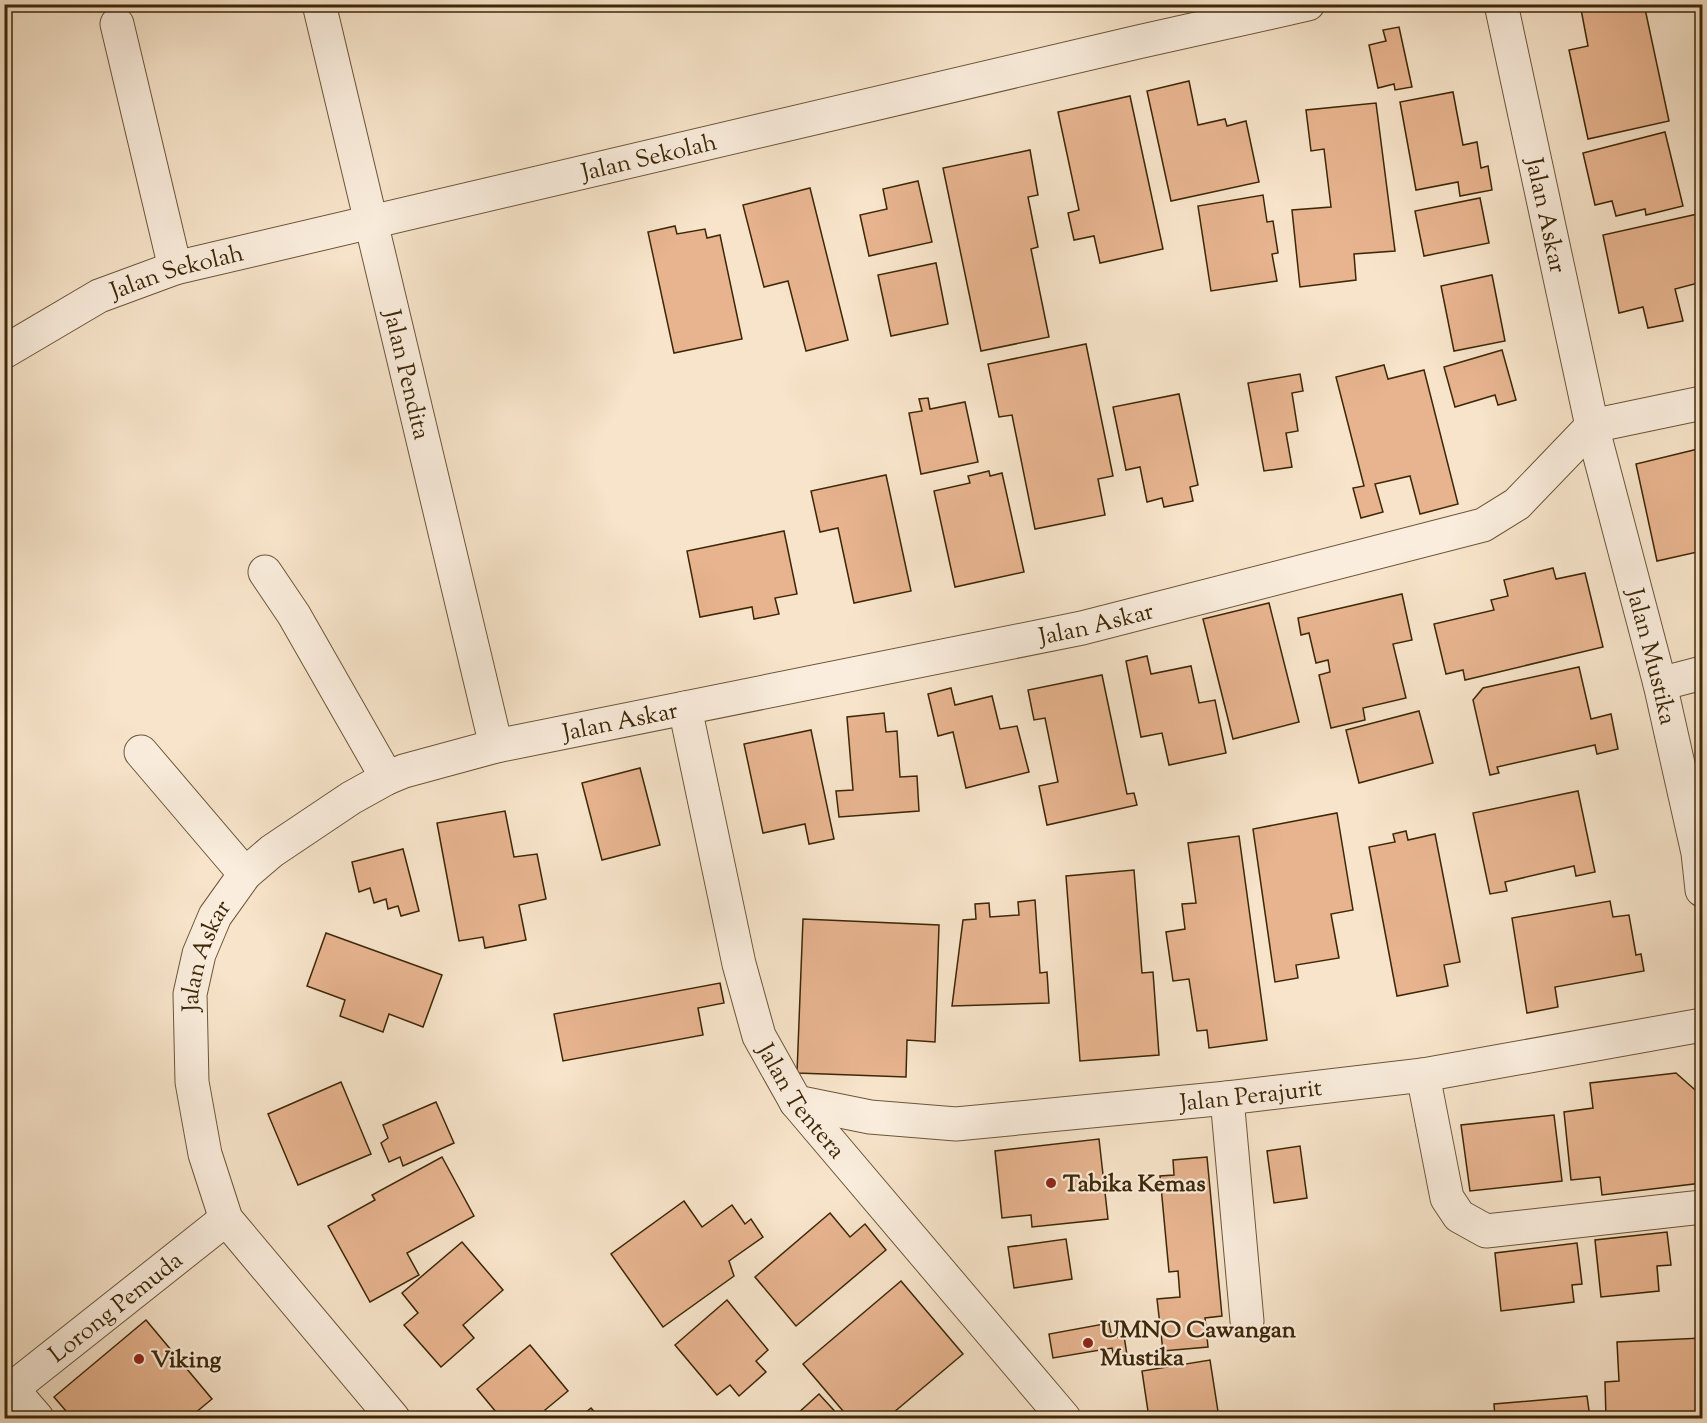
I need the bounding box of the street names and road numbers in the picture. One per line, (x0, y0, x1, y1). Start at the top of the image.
street label: Jalan Sekolah (576, 126, 720, 192)
street label: Jalan Askar (1515, 153, 1574, 276)
street label: Jalan Sekolah (104, 237, 247, 310)
street label: Jalan Pendita (373, 305, 437, 443)
street label: Jalan Mustika (1616, 583, 1684, 728)
street label: Jalan Askar (1034, 595, 1157, 656)
street label: Jalan Askar (558, 695, 681, 752)
street label: Jalan Askar (175, 893, 240, 1014)
street label: Jalan Tentera (747, 1036, 852, 1167)
street label: Jalan Perajurit (1176, 1072, 1324, 1122)
street label: Lorong Pemuda (42, 1245, 191, 1372)

